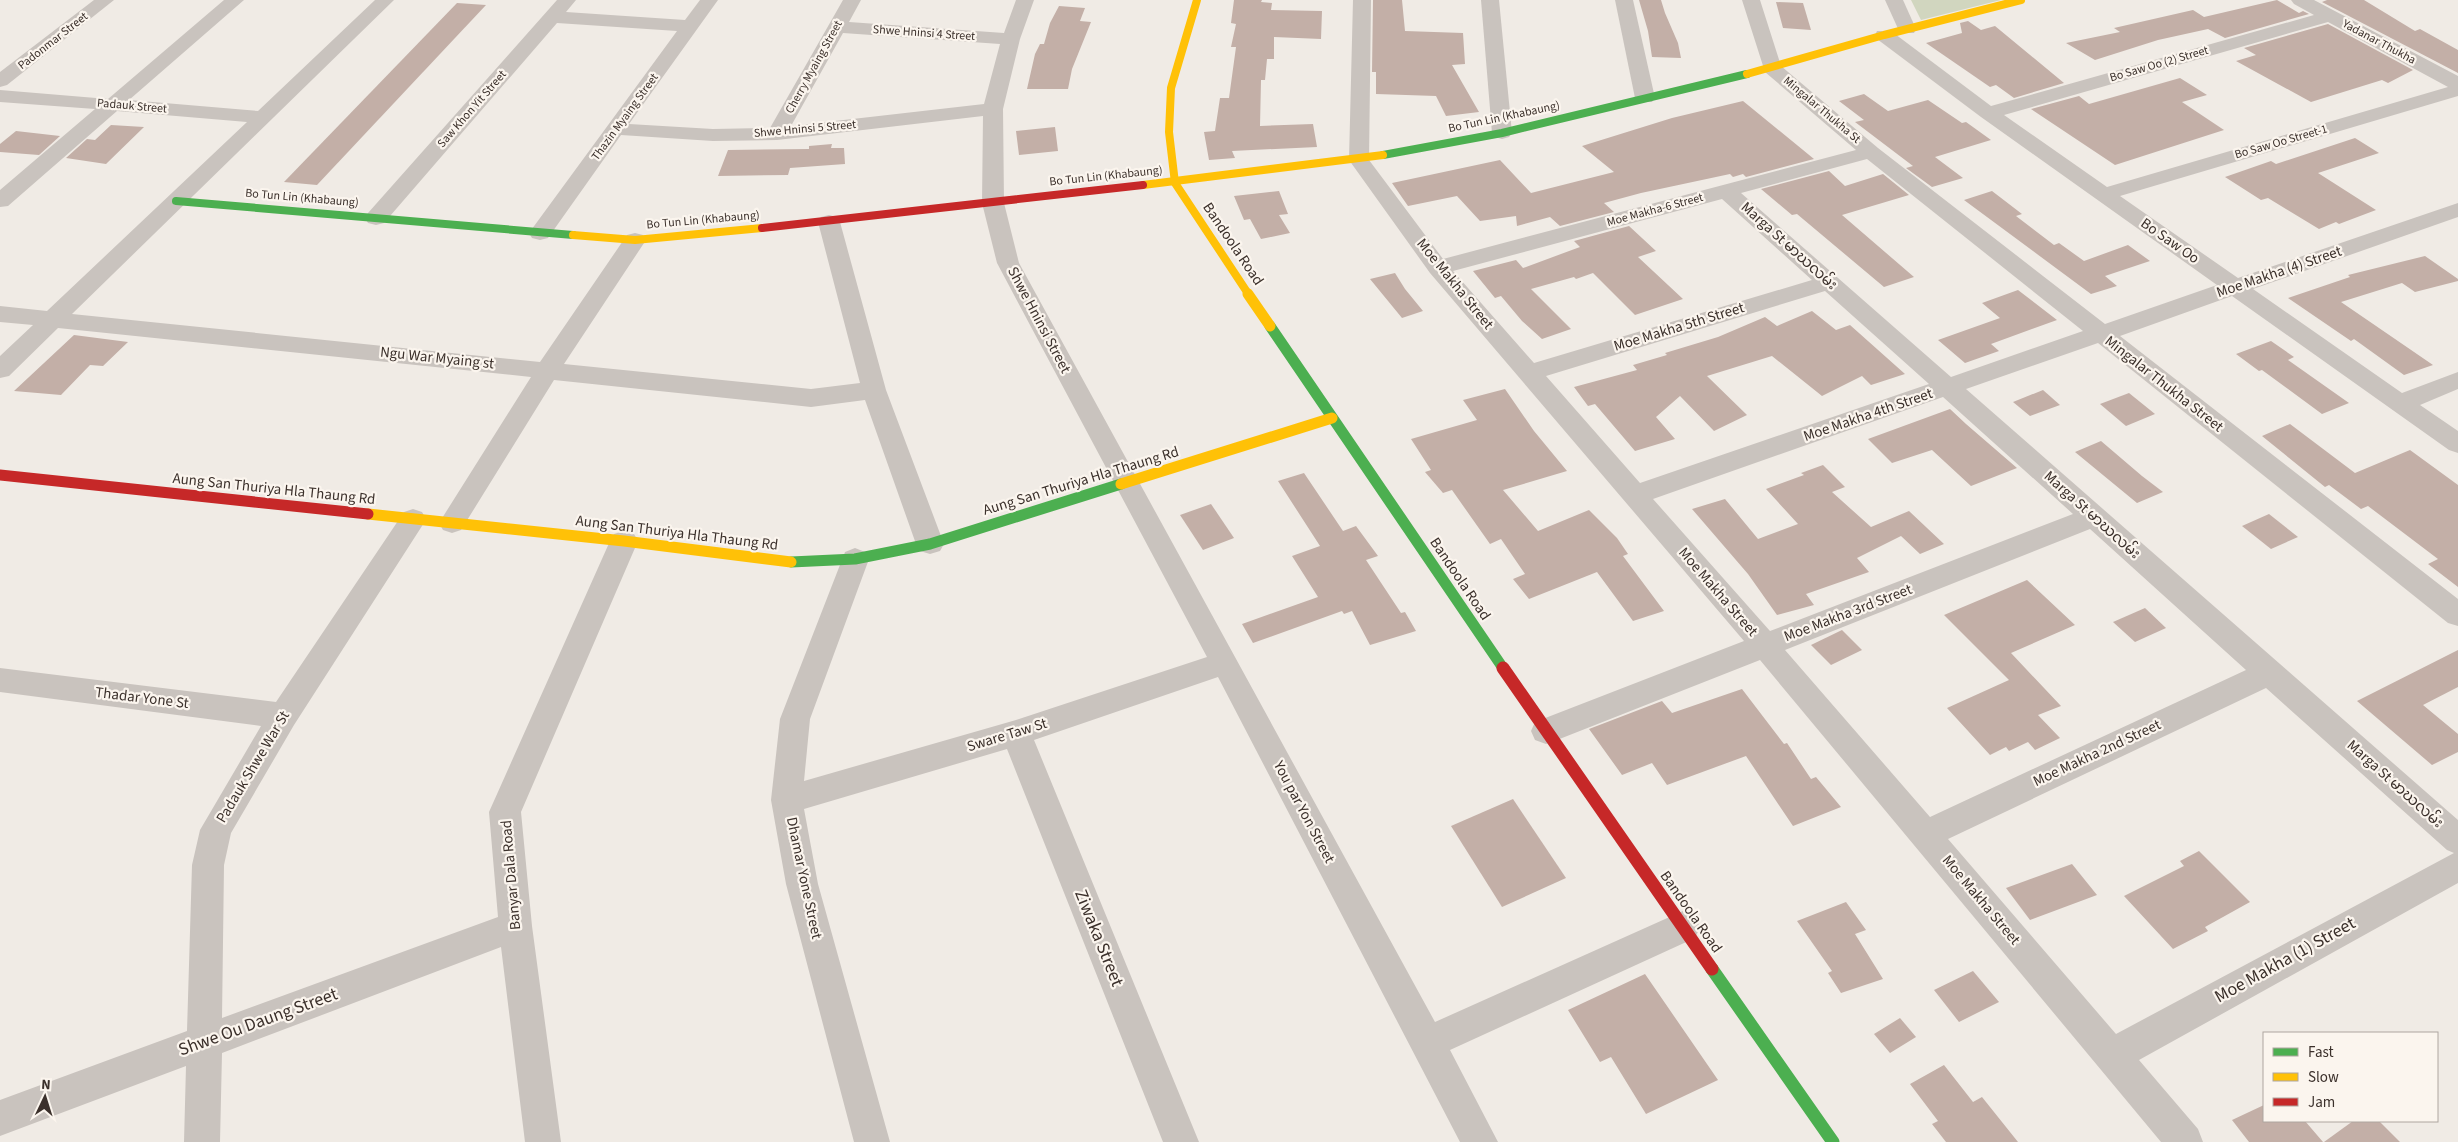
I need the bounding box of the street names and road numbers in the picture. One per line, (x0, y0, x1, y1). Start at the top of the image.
street label: Padonmar Street (14, 8, 92, 74)
street label: Yadanar Thukha (2338, 15, 2419, 68)
street label: Cherry Myaing Street (781, 17, 847, 117)
street label: Shwe Hninsi 4 Street (872, 21, 976, 45)
street label: Bo Saw Oo (2) Street (2108, 42, 2210, 86)
street label: Saw Khon Yit Street (434, 67, 510, 151)
street label: Thazin Myaing Street (587, 70, 663, 164)
street label: Mingalar Thukha St (1780, 73, 1864, 147)
street label: Padauk Street (96, 94, 168, 118)
street label: Bo Tun Lin (Khabaung) (1447, 97, 1561, 137)
street label: Shwe Hninsi 5 Street (753, 116, 857, 142)
street label: Bo Saw Oo Street-1 (2233, 121, 2329, 163)
street label: Bo Tun Lin (Khabaung) (1049, 162, 1163, 190)
street label: Bo Tun Lin (Khabaung) (245, 185, 359, 211)
street label: Moe Makha-6 Street (1605, 189, 1705, 231)
street label: Marga St မာဃလမ်း (1736, 197, 1842, 295)
street label: Bandoola Road (1198, 198, 1268, 290)
street label: Bo Tun Lin (Khabaung) (646, 207, 760, 233)
street label: Bo Saw Oo (2136, 213, 2204, 269)
street label: Moe Makha Street (1412, 234, 1498, 334)
street label: Moe Makha (4) Street (2214, 241, 2344, 303)
street label: Shwe Hninsi Street (1002, 263, 1076, 377)
street label: Moe Makha 5th Street (1611, 297, 1747, 357)
street label: Mingalar Thukha Street (2100, 331, 2228, 437)
street label: Ngu War Myaing st (379, 342, 495, 374)
street label: Moe Makha 4th Street (1801, 383, 1935, 447)
street label: Aung San Thuriya Hla Thaung Rd (980, 441, 1182, 521)
street label: Marga St မာဃလမ်း (2039, 466, 2145, 564)
street label: Aung San Thuriya Hla Thaung Rd (172, 468, 376, 510)
street label: Aung San Thuriya Hla Thaung Rd (575, 510, 779, 556)
street label: Bandoola Road (1425, 533, 1495, 625)
street label: Moe Makha Street (1673, 543, 1763, 641)
street label: Moe Makha 3rd Street (1781, 579, 1915, 647)
street label: Thadar Yone St (94, 682, 190, 714)
street label: Padauk Shwe War St (211, 707, 295, 827)
street label: Sware Taw St (964, 713, 1050, 757)
street label: Moe Makha 2nd Street (2030, 714, 2164, 792)
street label: Marga St မာဃလမ်း (2342, 735, 2448, 833)
street label: You par Yon Street (1268, 756, 1340, 867)
street label: Dhamar Yone Street (781, 815, 827, 941)
street label: Banyar Dala Road (496, 819, 526, 931)
street label: Moe Makha Street (1937, 850, 2025, 950)
street label: Bandoola Road (1655, 867, 1727, 957)
street label: Ziwaka Street (1068, 886, 1130, 990)
street label: Moe Makha (1) Street (2210, 911, 2360, 1009)
street label: Shwe Ou Daung Street (175, 982, 341, 1062)

